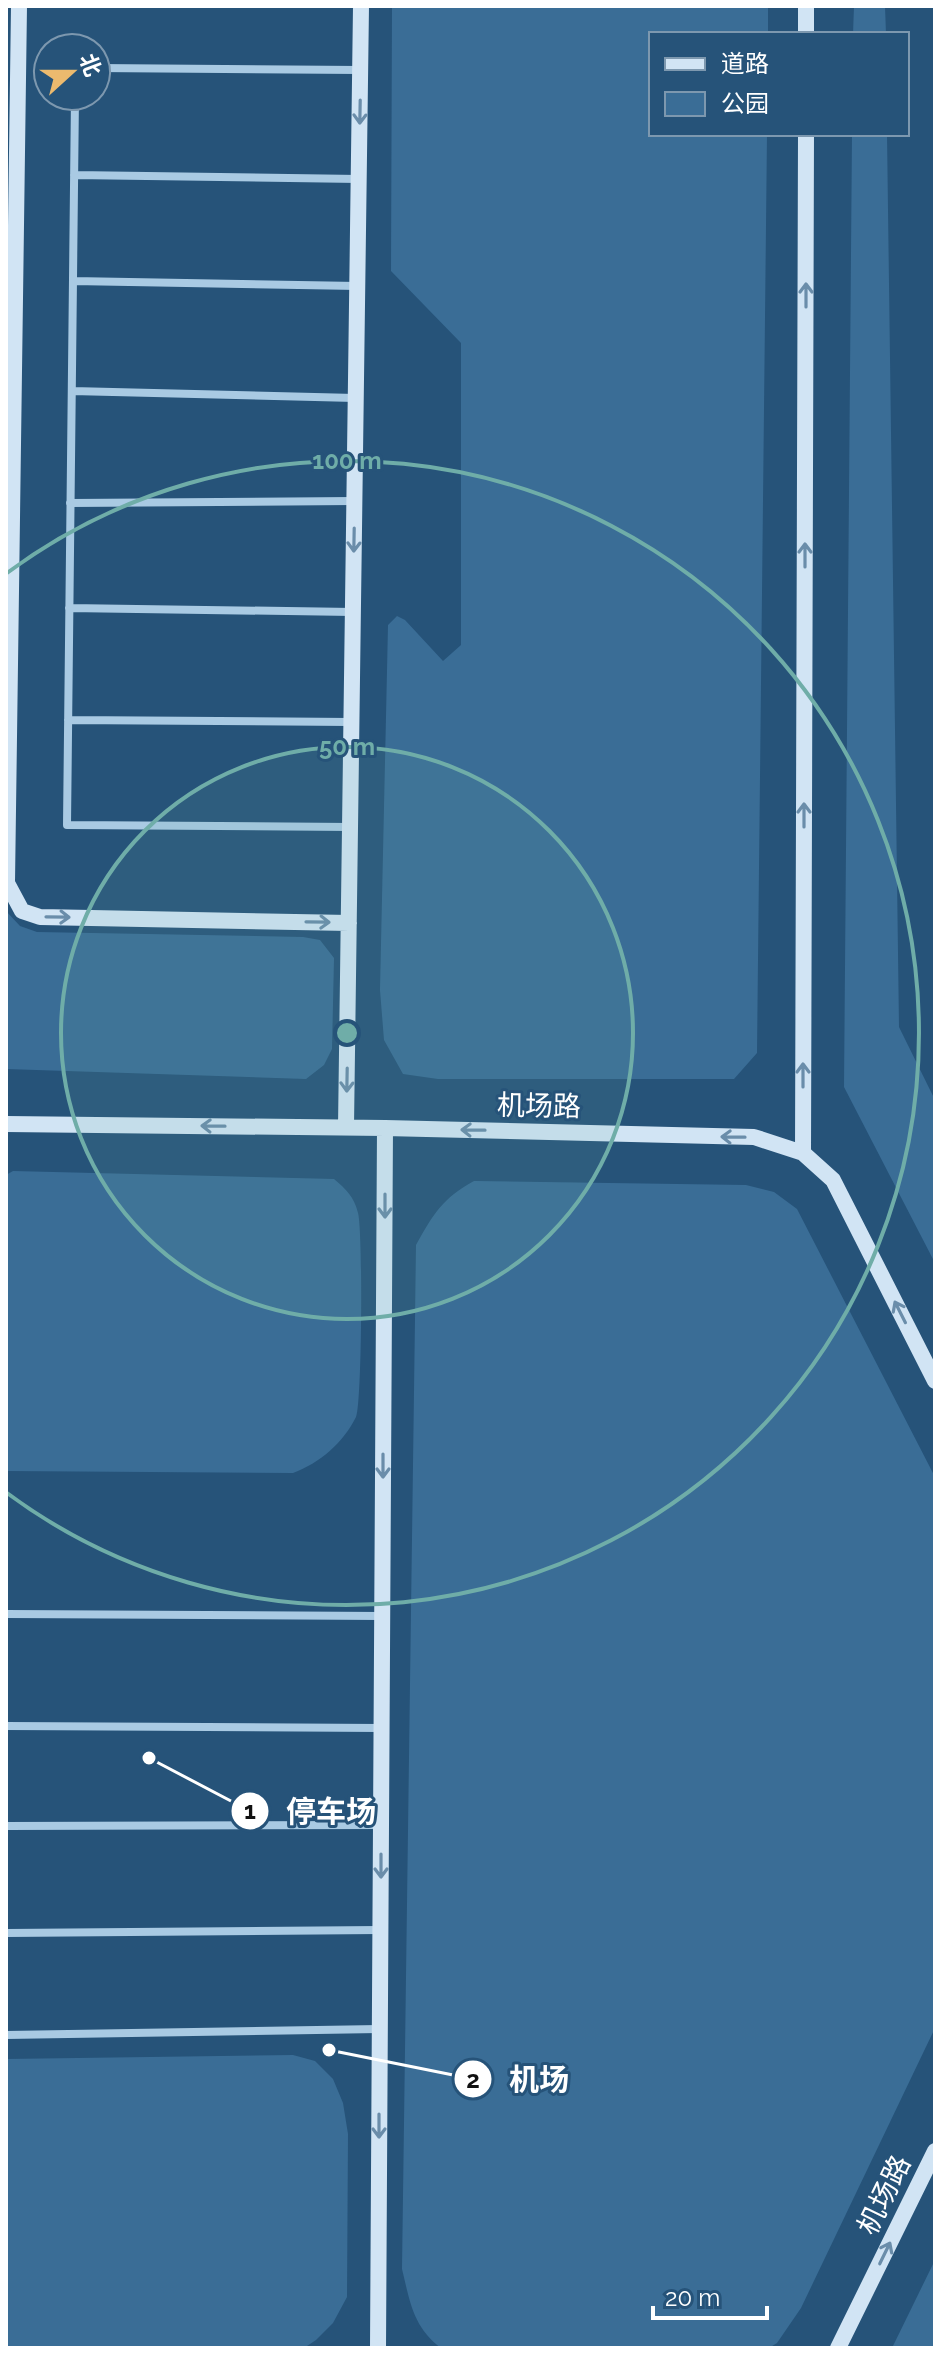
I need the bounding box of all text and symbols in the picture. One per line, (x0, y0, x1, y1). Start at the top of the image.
north arrow (32, 32, 112, 112)
legend (649, 32, 909, 136)
text: 道路 (721, 49, 769, 78)
text: 北 (75, 50, 107, 80)
text: 公园 (721, 89, 769, 118)
one-way arrow (352, 98, 368, 125)
one-way arrow (798, 282, 814, 309)
text: 100 m (312, 446, 382, 475)
one-way arrow (346, 526, 362, 553)
one-way arrow (797, 542, 813, 569)
text: 50 m (319, 732, 375, 761)
one-way arrow (796, 802, 812, 829)
one-way arrow (44, 910, 71, 925)
one-way arrow (304, 915, 331, 930)
centre of rings (333, 1019, 361, 1047)
one-way arrow (796, 1062, 811, 1089)
one-way arrow (339, 1066, 355, 1093)
street label: 机场路 (497, 1089, 581, 1123)
one-way arrow (200, 1118, 227, 1134)
one-way arrow (460, 1123, 487, 1138)
one-way arrow (720, 1129, 747, 1145)
one-way arrow (377, 1192, 393, 1219)
one-way arrow (891, 1300, 907, 1324)
one-way arrow (375, 1452, 391, 1479)
callout: 停车场 (230, 1784, 392, 1838)
text: 停车场 (286, 1794, 376, 1829)
text: 1 (244, 1796, 256, 1825)
one-way arrow (373, 1852, 389, 1879)
callout: 机场 (453, 2052, 585, 2106)
text: 机场 (509, 2062, 569, 2097)
text: 2 (466, 2065, 480, 2094)
one-way arrow (372, 2112, 387, 2139)
street label: 机场路 (851, 2150, 917, 2240)
one-way arrow (878, 2241, 893, 2265)
scale bar (653, 2270, 767, 2320)
text: 20 m (665, 2283, 720, 2312)

